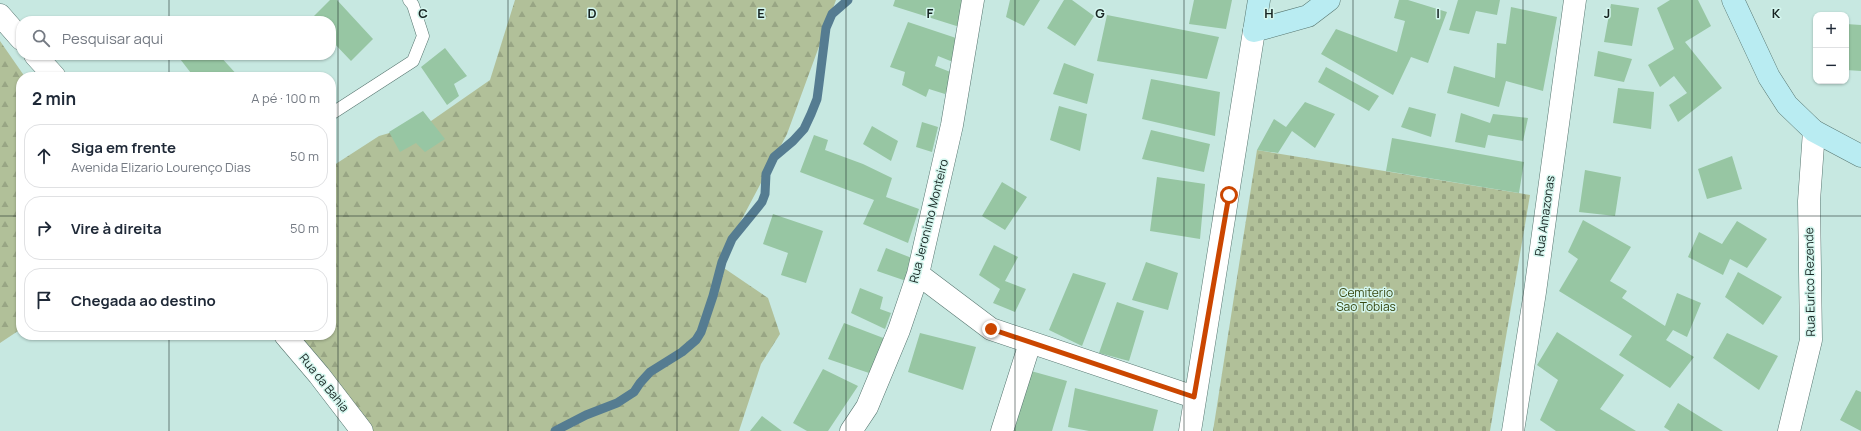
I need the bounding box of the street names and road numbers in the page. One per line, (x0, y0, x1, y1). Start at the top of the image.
street label: Rua Jeronimo Monteiro (905, 157, 952, 285)
street label: Rua Amazonas (1530, 175, 1559, 257)
street label: Rua Eurico Rezende (1800, 227, 1819, 337)
street label: Rua da Bahia (296, 350, 353, 415)

